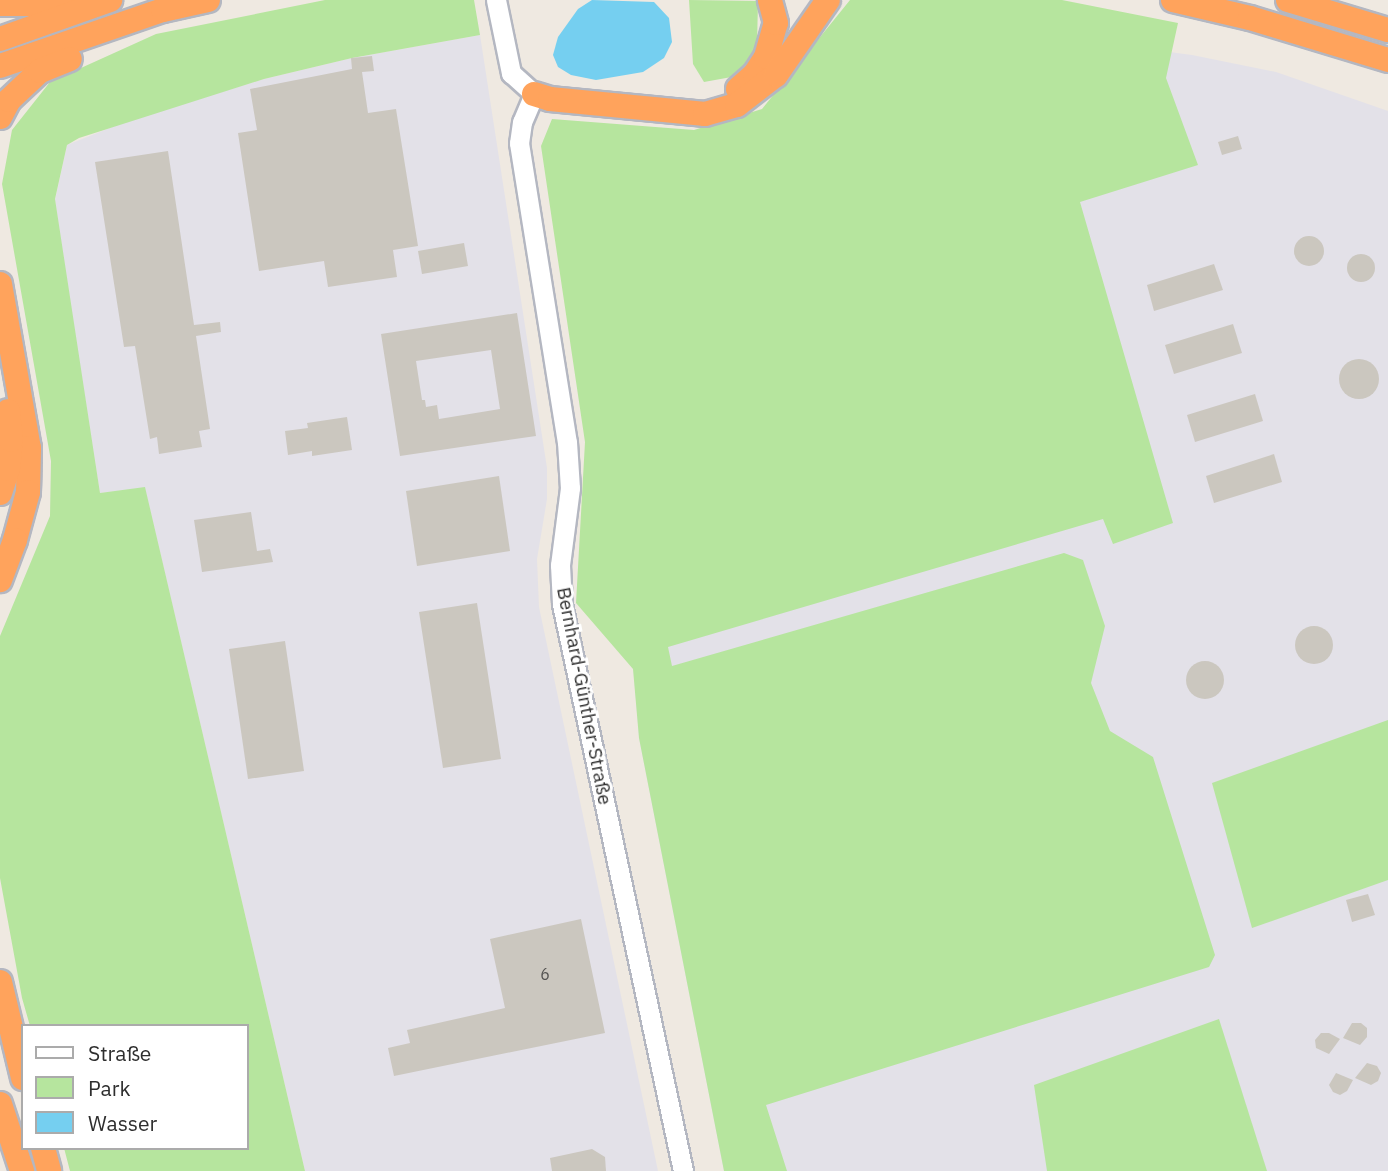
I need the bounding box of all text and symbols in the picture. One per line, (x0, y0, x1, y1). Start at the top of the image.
street label: Bernhard-Günther-Straße (552, 585, 616, 807)
house number: 6 (540, 964, 550, 984)
legend (21, 1024, 248, 1150)
text: Straße (88, 1039, 151, 1067)
text: Park (88, 1074, 131, 1102)
text: Wasser (88, 1109, 157, 1137)

